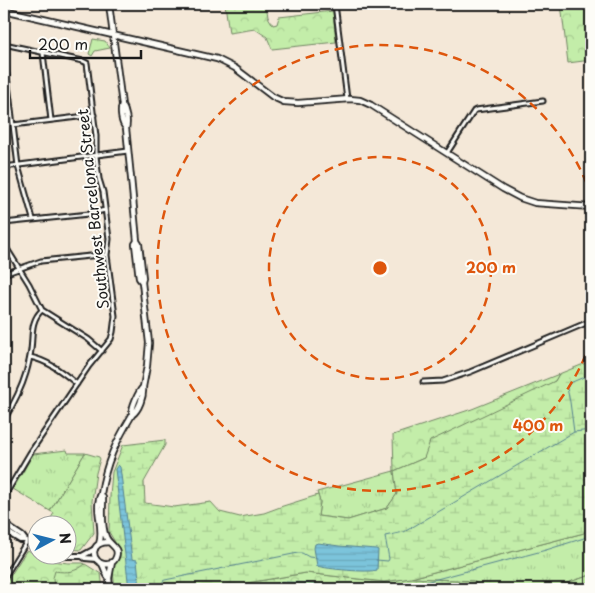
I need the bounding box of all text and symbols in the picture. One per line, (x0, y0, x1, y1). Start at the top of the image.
scale bar (30, 28, 141, 60)
text: 200 m (38, 32, 88, 55)
street label: Southwest Barcelona Street (70, 108, 114, 310)
text: 200 m (466, 255, 516, 278)
centre of rings (371, 259, 389, 277)
text: 400 m (513, 413, 563, 436)
north arrow (28, 516, 78, 566)
text: N (54, 532, 76, 545)

